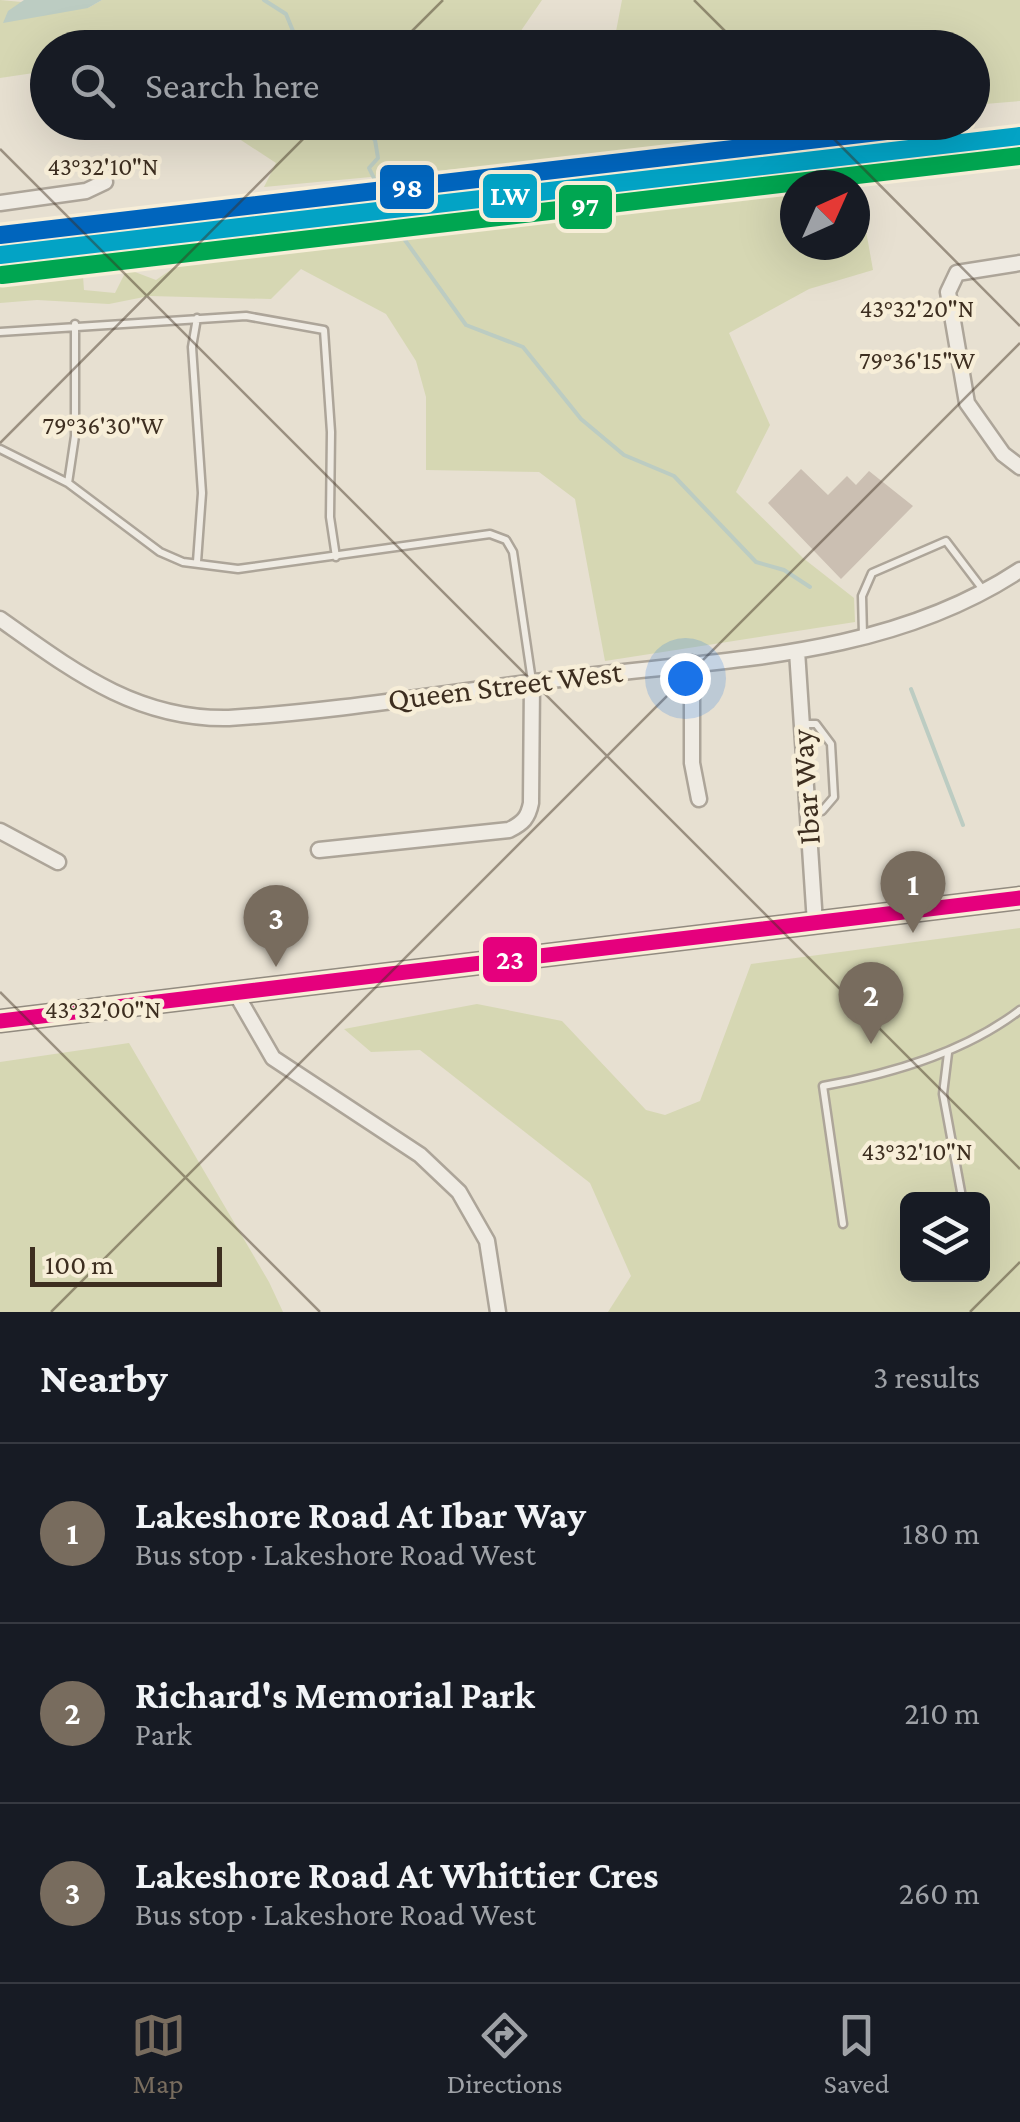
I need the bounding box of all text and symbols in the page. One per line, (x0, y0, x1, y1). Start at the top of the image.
search box (30, 30, 990, 140)
icon: search (65, 58, 120, 113)
text: Search here (145, 64, 319, 106)
text: 43°32'10"N (47, 153, 159, 180)
line badge: 98 (378, 163, 436, 211)
north arrow (780, 170, 870, 260)
text: 98 (391, 172, 423, 203)
line badge: LW (481, 172, 539, 220)
text: LW (490, 180, 530, 211)
line badge: 97 (557, 183, 614, 231)
text: 97 (571, 191, 599, 222)
text: 43°32'20"N (860, 295, 974, 322)
text: 79°36'15"W (859, 347, 975, 374)
text: 79°36'30"W (43, 412, 164, 439)
street label: Queen Street West (386, 653, 625, 717)
your location (660, 653, 711, 704)
street label: Ibar Way (783, 728, 827, 846)
pin: 1 (880, 850, 946, 933)
pin: 3 (244, 884, 308, 967)
line badge: 23 (481, 935, 539, 984)
text: 23 (496, 944, 524, 975)
pin: 2 (838, 962, 904, 1044)
text: 43°32'00"N (45, 996, 161, 1023)
text: 43°32'10"N (861, 1138, 973, 1165)
map controls (900, 1192, 990, 1282)
button: layers (900, 1192, 990, 1282)
scale bar (30, 1242, 222, 1286)
text: 100 m (45, 1249, 114, 1280)
text: Nearby (40, 1354, 168, 1401)
text: 3 results (873, 1359, 980, 1395)
text: Lakeshore Road At Ibar Way (135, 1494, 586, 1536)
text: 1 (67, 1515, 78, 1551)
text: 180 m (902, 1515, 980, 1551)
text: Bus stop · Lakeshore Road West (135, 1536, 536, 1572)
text: Richard's Memorial Park (135, 1674, 535, 1716)
text: 2 (64, 1695, 81, 1731)
text: 210 m (904, 1695, 980, 1731)
text: Park (135, 1716, 192, 1752)
text: Lakeshore Road At Whittier Cres (135, 1854, 658, 1896)
text: 3 (65, 1875, 80, 1911)
text: 260 m (899, 1875, 980, 1911)
text: Bus stop · Lakeshore Road West (135, 1896, 536, 1932)
tab: Map (131, 2008, 186, 2099)
tab: Directions (447, 2008, 563, 2099)
tab: Saved (824, 2008, 889, 2099)

